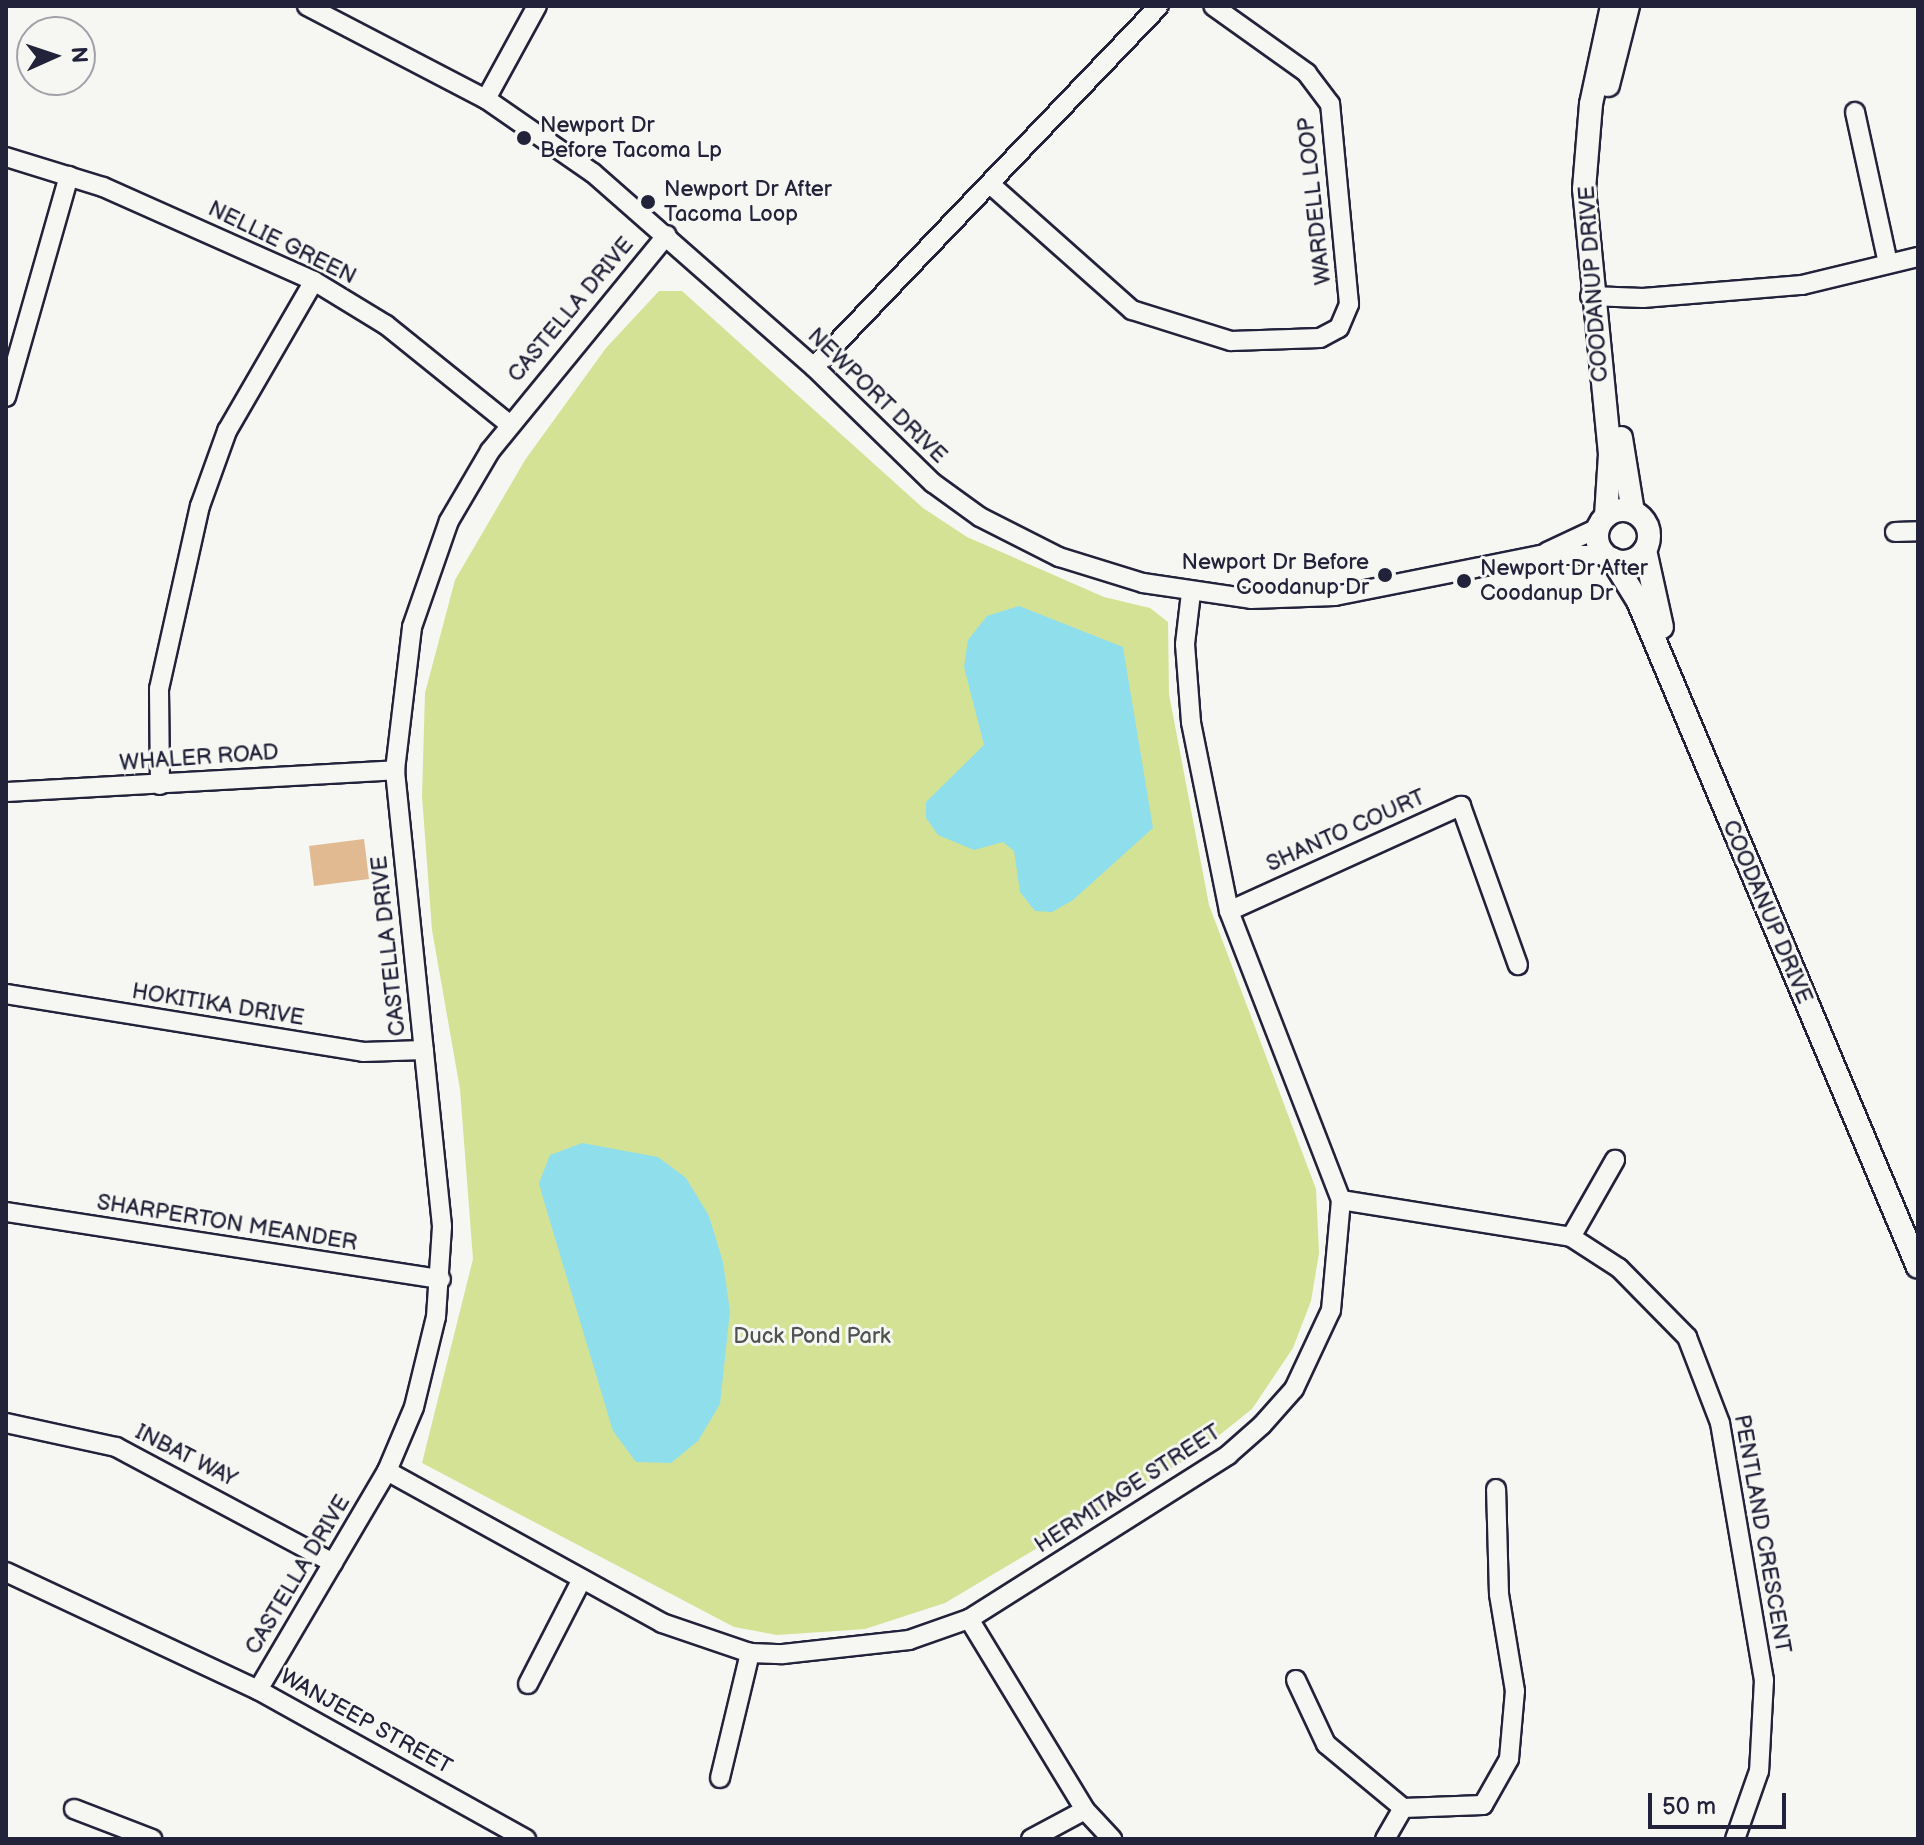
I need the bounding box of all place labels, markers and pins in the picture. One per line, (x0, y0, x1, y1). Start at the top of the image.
place label: Newport Dr Before Tacoma Lp (540, 112, 723, 164)
marker: Newport Dr Before Tacoma Lp (515, 129, 533, 147)
place label: Newport Dr After Tacoma Loop (664, 176, 832, 228)
marker: Newport Dr After Tacoma Loop (639, 193, 657, 211)
place label: Newport Dr Before Coodanup Dr (1181, 549, 1369, 600)
place label: Newport Dr After Coodanup Dr (1480, 555, 1648, 606)
marker: Newport Dr Before Coodanup Dr (1376, 566, 1394, 584)
marker: Newport Dr After Coodanup Dr (1455, 572, 1473, 590)

